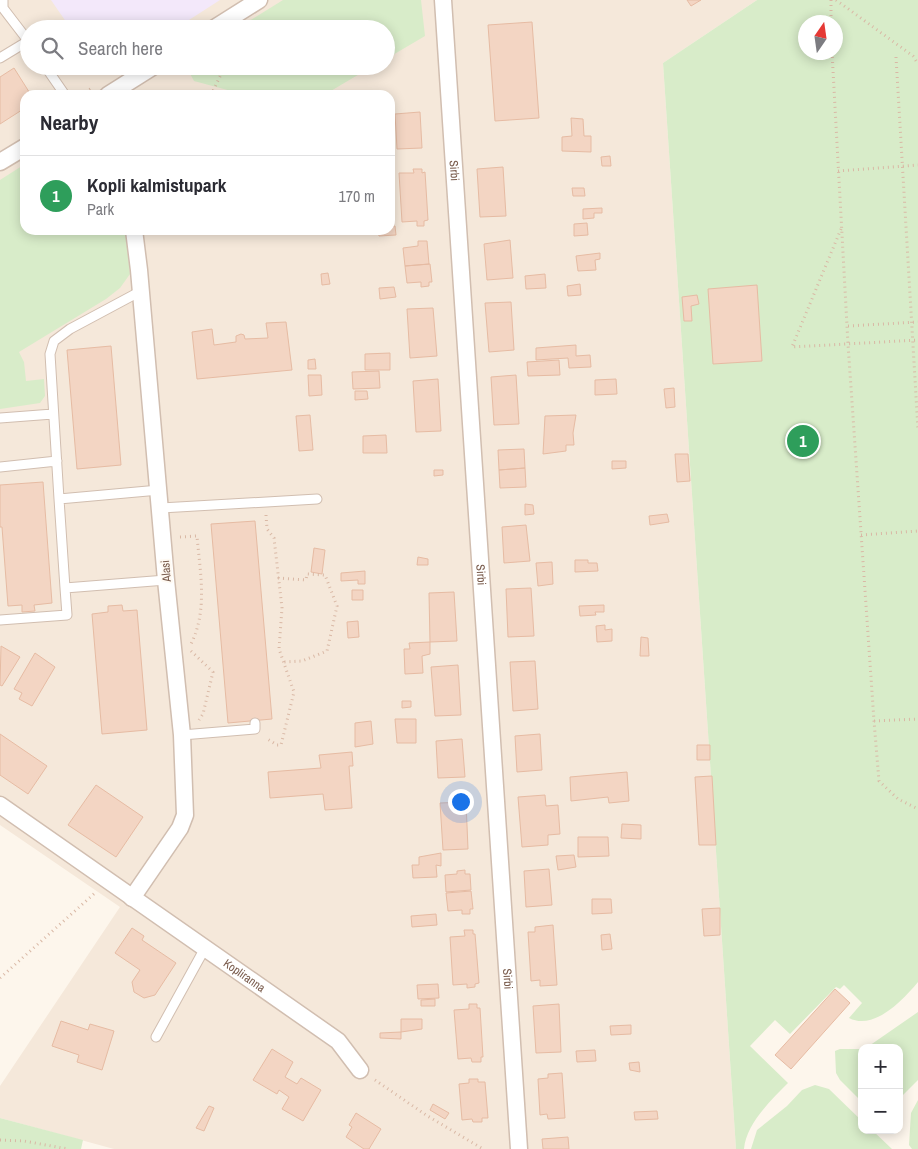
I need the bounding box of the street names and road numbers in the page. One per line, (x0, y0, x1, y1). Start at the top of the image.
street label: Sirbi (446, 160, 463, 182)
street label: Alasi (157, 559, 175, 584)
street label: Sirbi (472, 564, 490, 586)
street label: Kopliranna (220, 955, 269, 996)
street label: Sirbi (499, 968, 516, 990)

